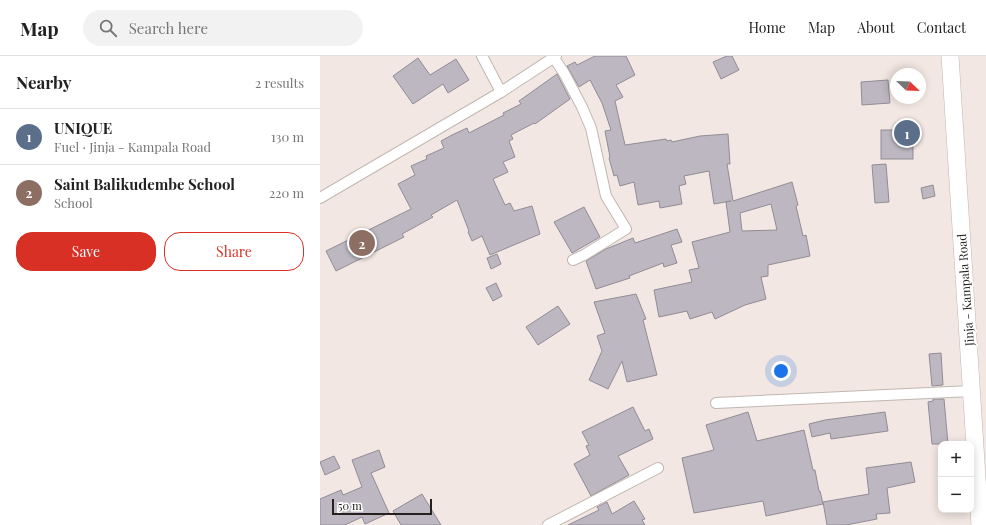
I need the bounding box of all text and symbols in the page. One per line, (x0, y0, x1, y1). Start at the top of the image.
search box (83, 10, 363, 46)
text: Map (20, 15, 59, 41)
icon: search (97, 17, 119, 39)
text: Search here (129, 18, 208, 38)
text: Home (748, 18, 786, 37)
text: Map (808, 18, 835, 37)
text: About (857, 18, 895, 37)
text: Contact (917, 18, 966, 37)
north arrow (890, 68, 926, 104)
text: Nearby (16, 71, 71, 93)
text: 2 results (255, 74, 304, 91)
text: UNIQUE (54, 118, 112, 138)
pin: 1 (894, 118, 920, 148)
text: 1 (27, 128, 31, 145)
text: 130 m (271, 128, 304, 145)
text: Fuel · Jinja - Kampala Road (54, 138, 211, 155)
text: Saint Balikudembe School (54, 174, 235, 194)
text: 2 (26, 184, 32, 201)
text: 220 m (269, 184, 304, 201)
text: School (54, 194, 93, 211)
pin: 2 (349, 228, 375, 258)
button: Save (16, 232, 156, 271)
button: Share (164, 232, 304, 271)
street label: Jinja - Kampala Road (953, 233, 977, 348)
your location (771, 361, 791, 381)
map controls (938, 441, 974, 513)
button: + (938, 441, 974, 477)
button: − (938, 477, 974, 513)
scale bar (332, 497, 432, 516)
text: 50 m (338, 498, 362, 513)

